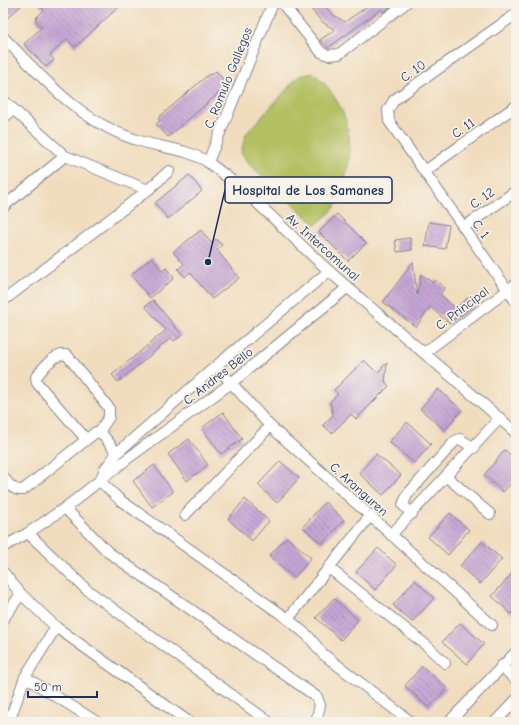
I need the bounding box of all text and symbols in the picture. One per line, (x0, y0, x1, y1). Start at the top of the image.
street label: C. Romulo Gallegos (201, 25, 255, 131)
street label: C. 10 (397, 57, 429, 85)
street label: C. 11 (449, 115, 477, 141)
callout: Hospital de Los Samanes (225, 177, 392, 203)
text: Hospital de Los Samanes (232, 182, 384, 199)
street label: C. 12 (467, 184, 497, 212)
street label: Av. Intercomunal (283, 210, 363, 284)
street label: C. 1 (469, 217, 493, 241)
street label: C. Principal (432, 283, 492, 333)
street label: C. Andres Bello (180, 344, 256, 408)
street label: C. Aranguren (327, 459, 391, 519)
scale bar (28, 673, 97, 699)
text: 50 m (34, 680, 62, 694)

